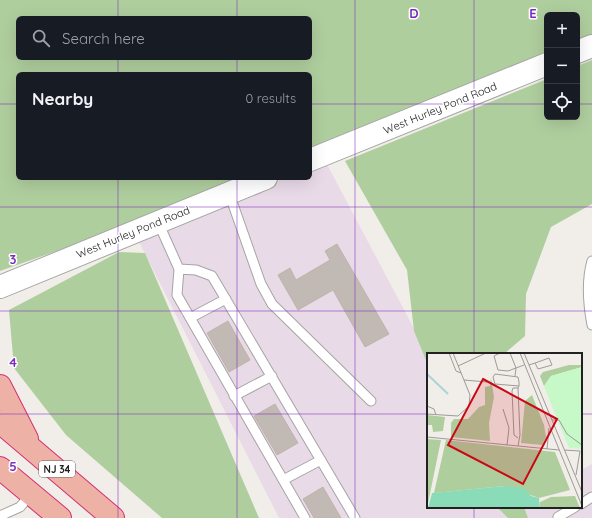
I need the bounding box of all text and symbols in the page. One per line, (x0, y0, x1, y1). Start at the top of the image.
text: D (409, 5, 419, 21)
text: E (529, 5, 537, 21)
map controls (544, 12, 580, 120)
button: + (544, 12, 580, 48)
search box (16, 16, 312, 60)
icon: search (30, 27, 52, 49)
text: Search here (62, 29, 145, 48)
button: − (544, 48, 580, 84)
street label: West Hurley Pond Road (381, 79, 499, 137)
button: locate (544, 84, 580, 120)
text: Nearby (32, 88, 93, 109)
text: 0 results (245, 90, 296, 106)
street label: West Hurley Pond Road (74, 203, 192, 261)
text: 3 (10, 251, 17, 267)
inset map (427, 353, 582, 508)
text: 4 (9, 354, 17, 370)
text: 5 (9, 458, 17, 474)
road number: NJ 34 (39, 461, 75, 477)

